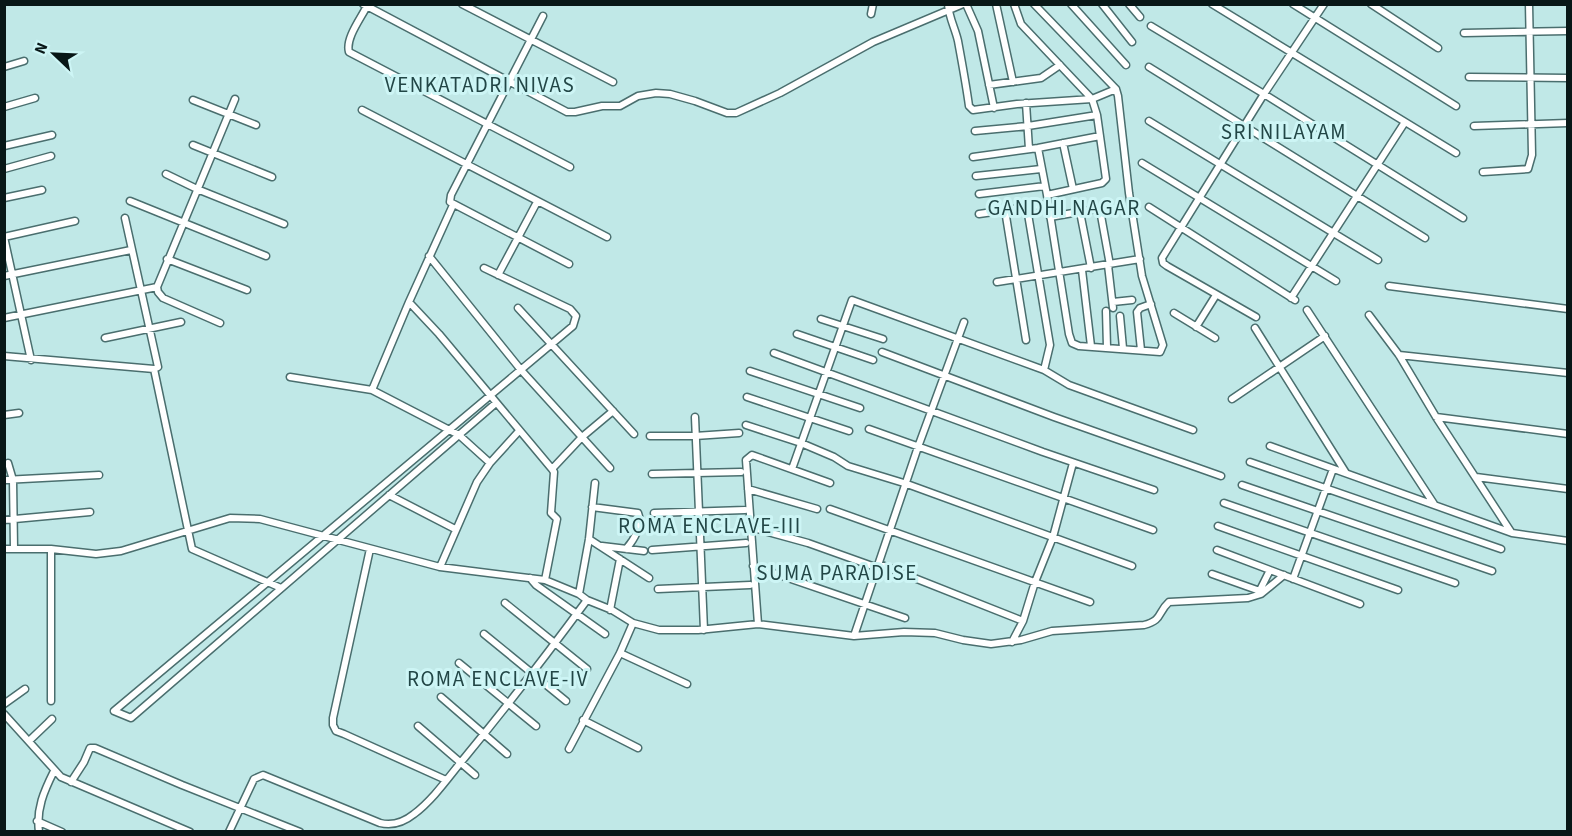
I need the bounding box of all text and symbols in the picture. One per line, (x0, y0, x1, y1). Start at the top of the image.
north arrow (24, 24, 84, 84)
text: N (29, 39, 53, 58)
district label: VENKATADRI NIVAS (385, 70, 575, 100)
district label: SRI NILAYAM (1221, 117, 1347, 147)
district label: GANDHI NAGAR (987, 193, 1141, 223)
district label: ROMA ENCLAVE-III (618, 511, 802, 541)
district label: SUMA PARADISE (756, 558, 918, 588)
district label: ROMA ENCLAVE-IV (407, 664, 589, 694)

